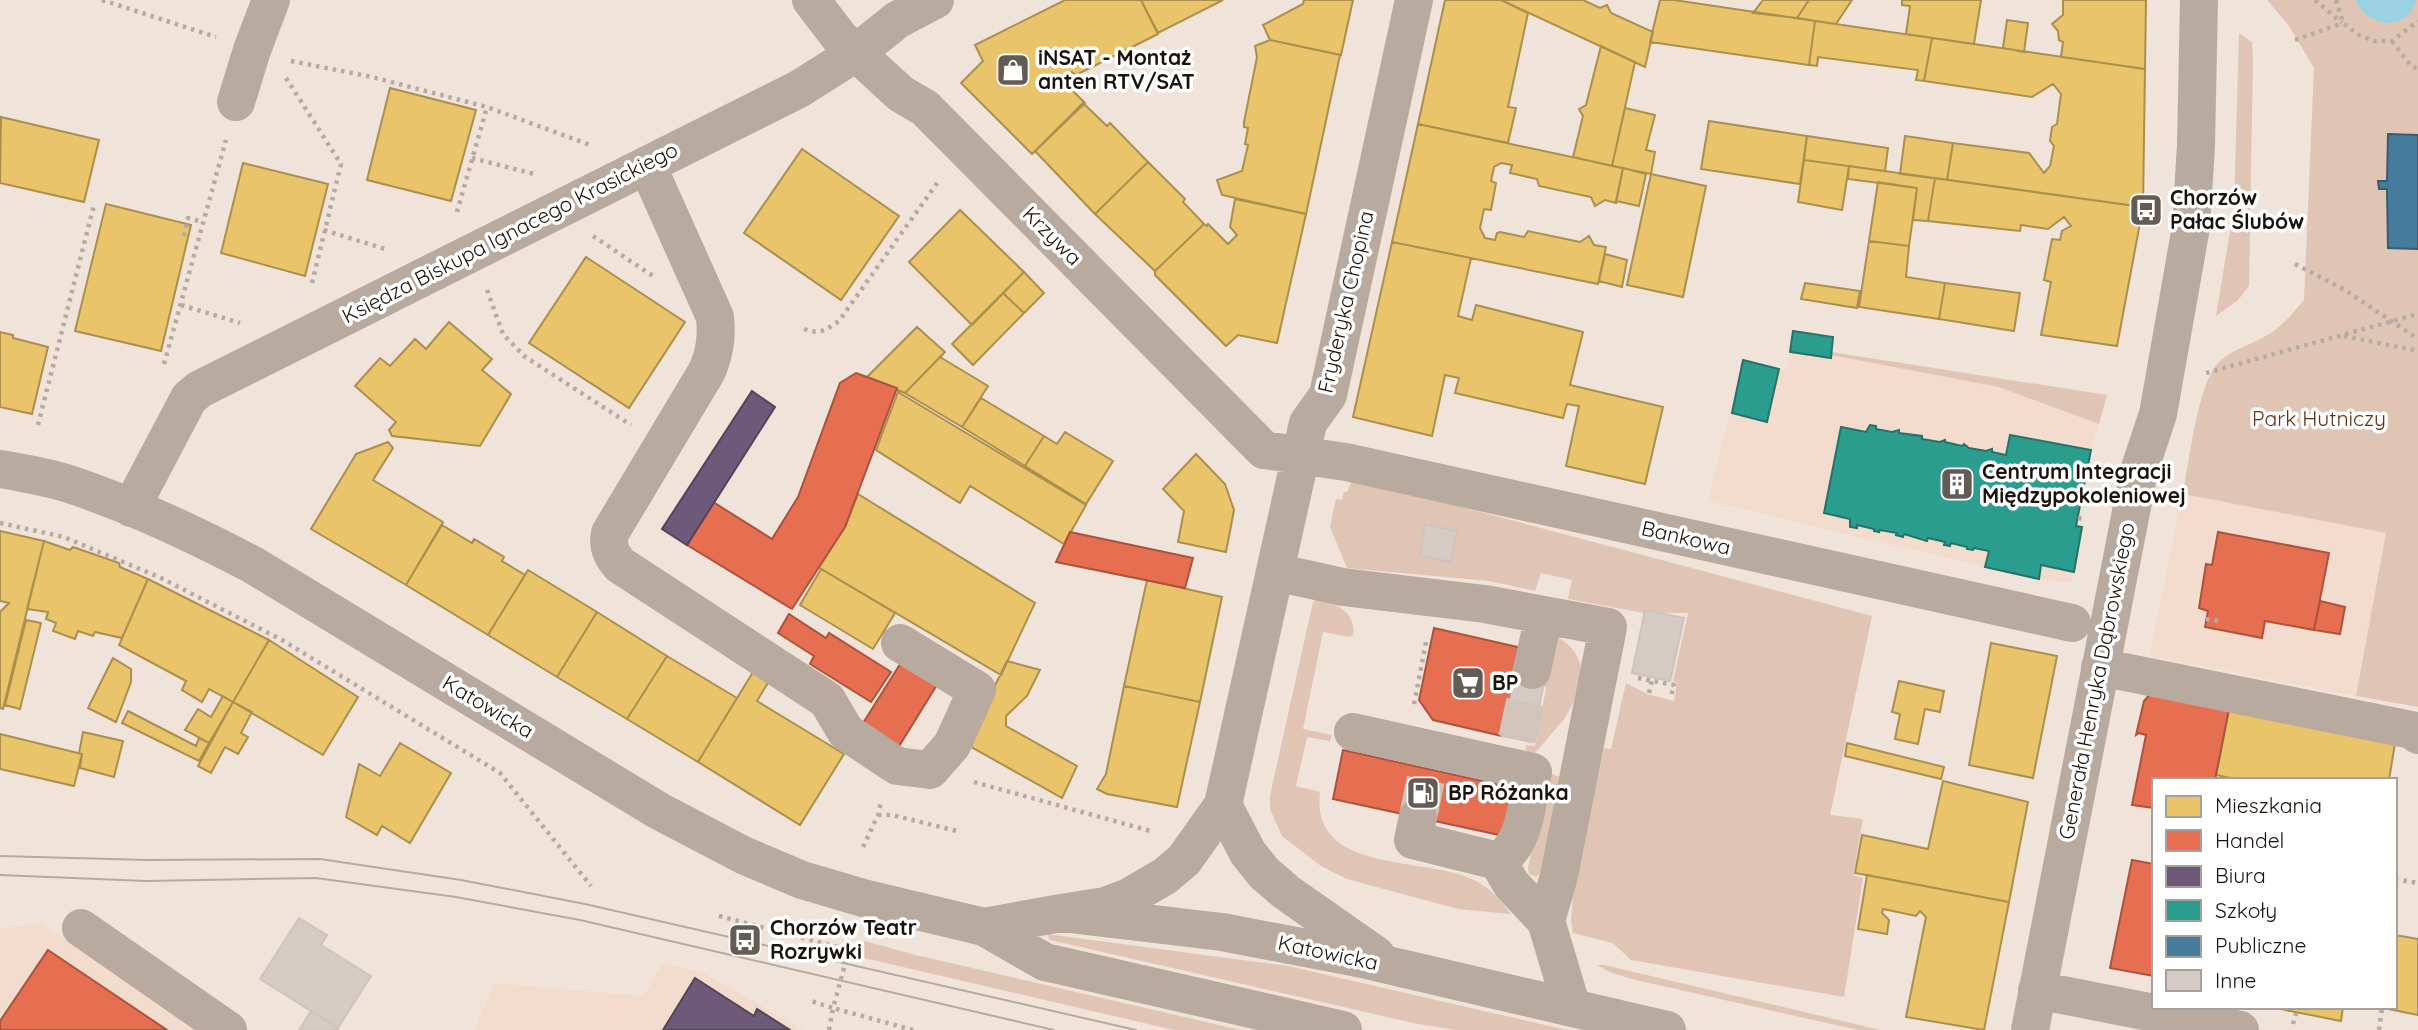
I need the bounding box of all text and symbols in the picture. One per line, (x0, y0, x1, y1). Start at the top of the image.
place label: iNSAT - Montaż anten RTV/SAT (1038, 44, 1195, 94)
shop icon: iNSAT - Montaż anten RTV/SAT (994, 51, 1032, 89)
street label: Księdza Biskupa Ignacego Krasickiego (337, 136, 682, 328)
place label: Chorzów Pałac Ślubów (2170, 184, 2304, 234)
bus stop icon: Chorzów Pałac Ślubów (2127, 191, 2165, 229)
street label: Krzywa (1018, 200, 1088, 270)
street label: Fryderyka Chopina (1311, 208, 1379, 395)
park label: Park Hutniczy (2252, 405, 2386, 431)
place label: Centrum Integracji Międzypokoleniowej (1982, 458, 2186, 508)
building icon: Centrum Integracji Międzypokoleniowej (1938, 465, 1976, 503)
street label: Bankowa (1639, 514, 1733, 560)
street label: Generała Henryka Dąbrowskiego (2053, 520, 2140, 841)
supermarket icon: BP (1449, 664, 1487, 702)
street label: Katowicka (438, 669, 539, 743)
place label: BP (1492, 669, 1518, 695)
fuel station icon: BP Różanka (1404, 774, 1442, 812)
legend (2152, 778, 2397, 1009)
place label: BP Różanka (1448, 779, 1569, 805)
text: Mieszkania (2215, 792, 2322, 818)
text: Handel (2215, 827, 2284, 853)
text: Biura (2215, 862, 2266, 888)
text: Szkoły (2215, 897, 2277, 923)
place label: Chorzów Teatr Rozrywki (770, 914, 917, 964)
bus stop icon: Chorzów Teatr Rozrywki (726, 921, 764, 959)
street label: Katowicka (1276, 929, 1381, 975)
text: Publiczne (2215, 932, 2306, 958)
text: Inne (2215, 967, 2256, 993)

